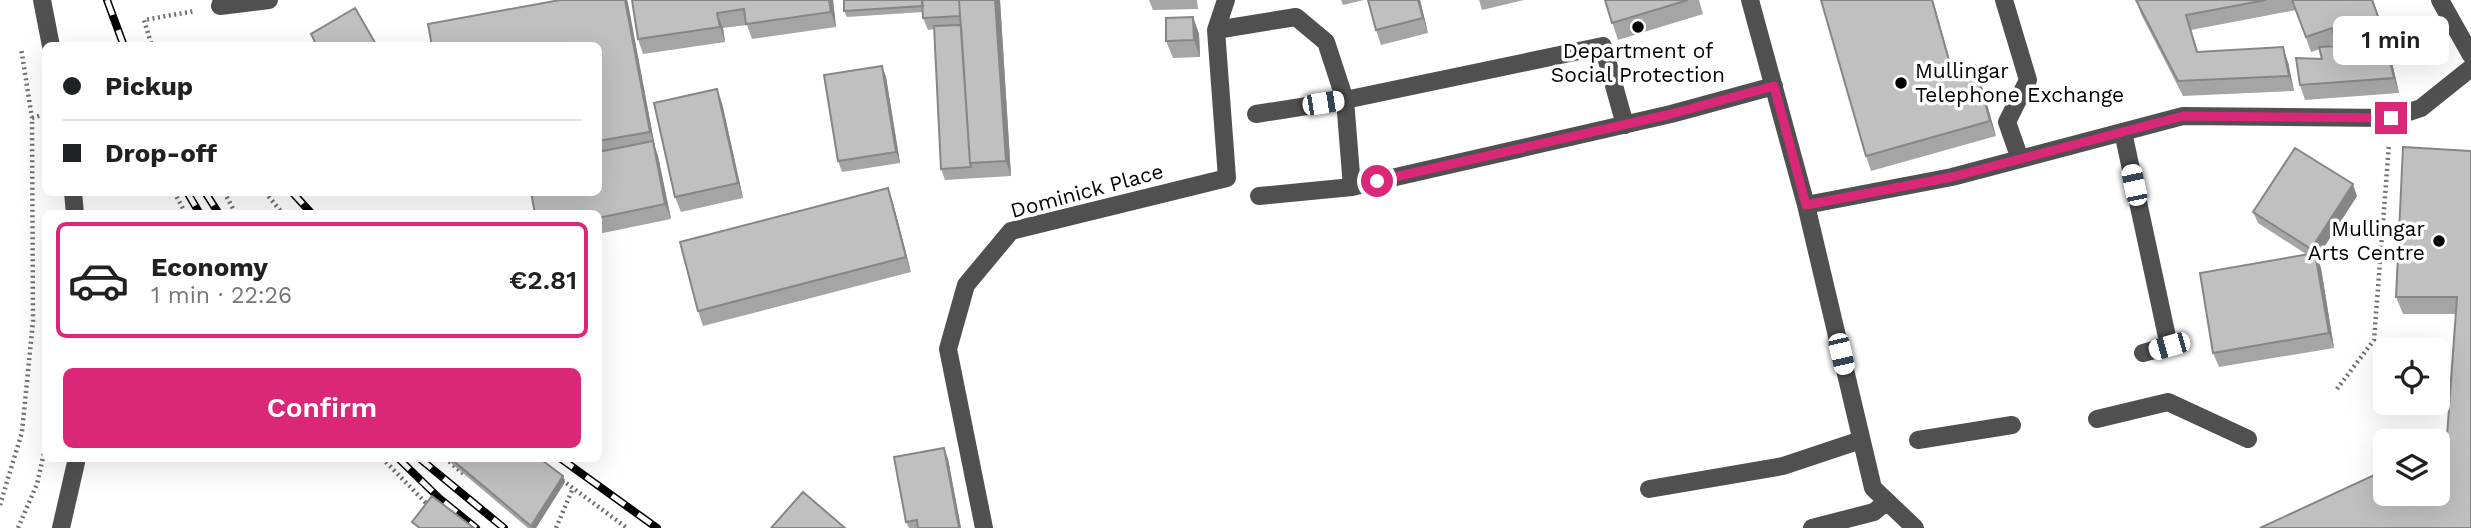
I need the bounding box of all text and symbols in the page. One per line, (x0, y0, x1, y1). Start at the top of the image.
callout: 1 min (2333, 17, 2449, 66)
marker: Department of Social Protection (1630, 19, 1646, 35)
text: 1 min (2361, 27, 2421, 54)
place label: Department of Social Protection (1551, 38, 1725, 87)
place label: Mullingar Telephone Exchange (1915, 58, 2124, 107)
text: Pickup (105, 71, 193, 101)
marker: Mullingar Telephone Exchange (1893, 75, 1909, 91)
car (1301, 89, 1346, 117)
route end (2375, 102, 2407, 134)
text: Drop-off (105, 138, 217, 168)
street label: Dominick Place (1008, 158, 1166, 223)
car (2120, 162, 2149, 208)
route start (1361, 165, 1393, 197)
place label: Mullingar Arts Centre (2308, 216, 2425, 265)
marker: Mullingar Arts Centre (2431, 233, 2447, 249)
icon: car (67, 249, 130, 312)
text: Economy (151, 252, 268, 282)
text: €2.81 (509, 265, 577, 295)
text: 1 min · 22:26 (151, 282, 292, 309)
car (2146, 330, 2193, 362)
car (1827, 331, 1856, 377)
map controls (2373, 338, 2450, 506)
button: locate (2373, 338, 2450, 415)
button: Confirm (63, 368, 581, 448)
button: layers (2373, 429, 2450, 506)

